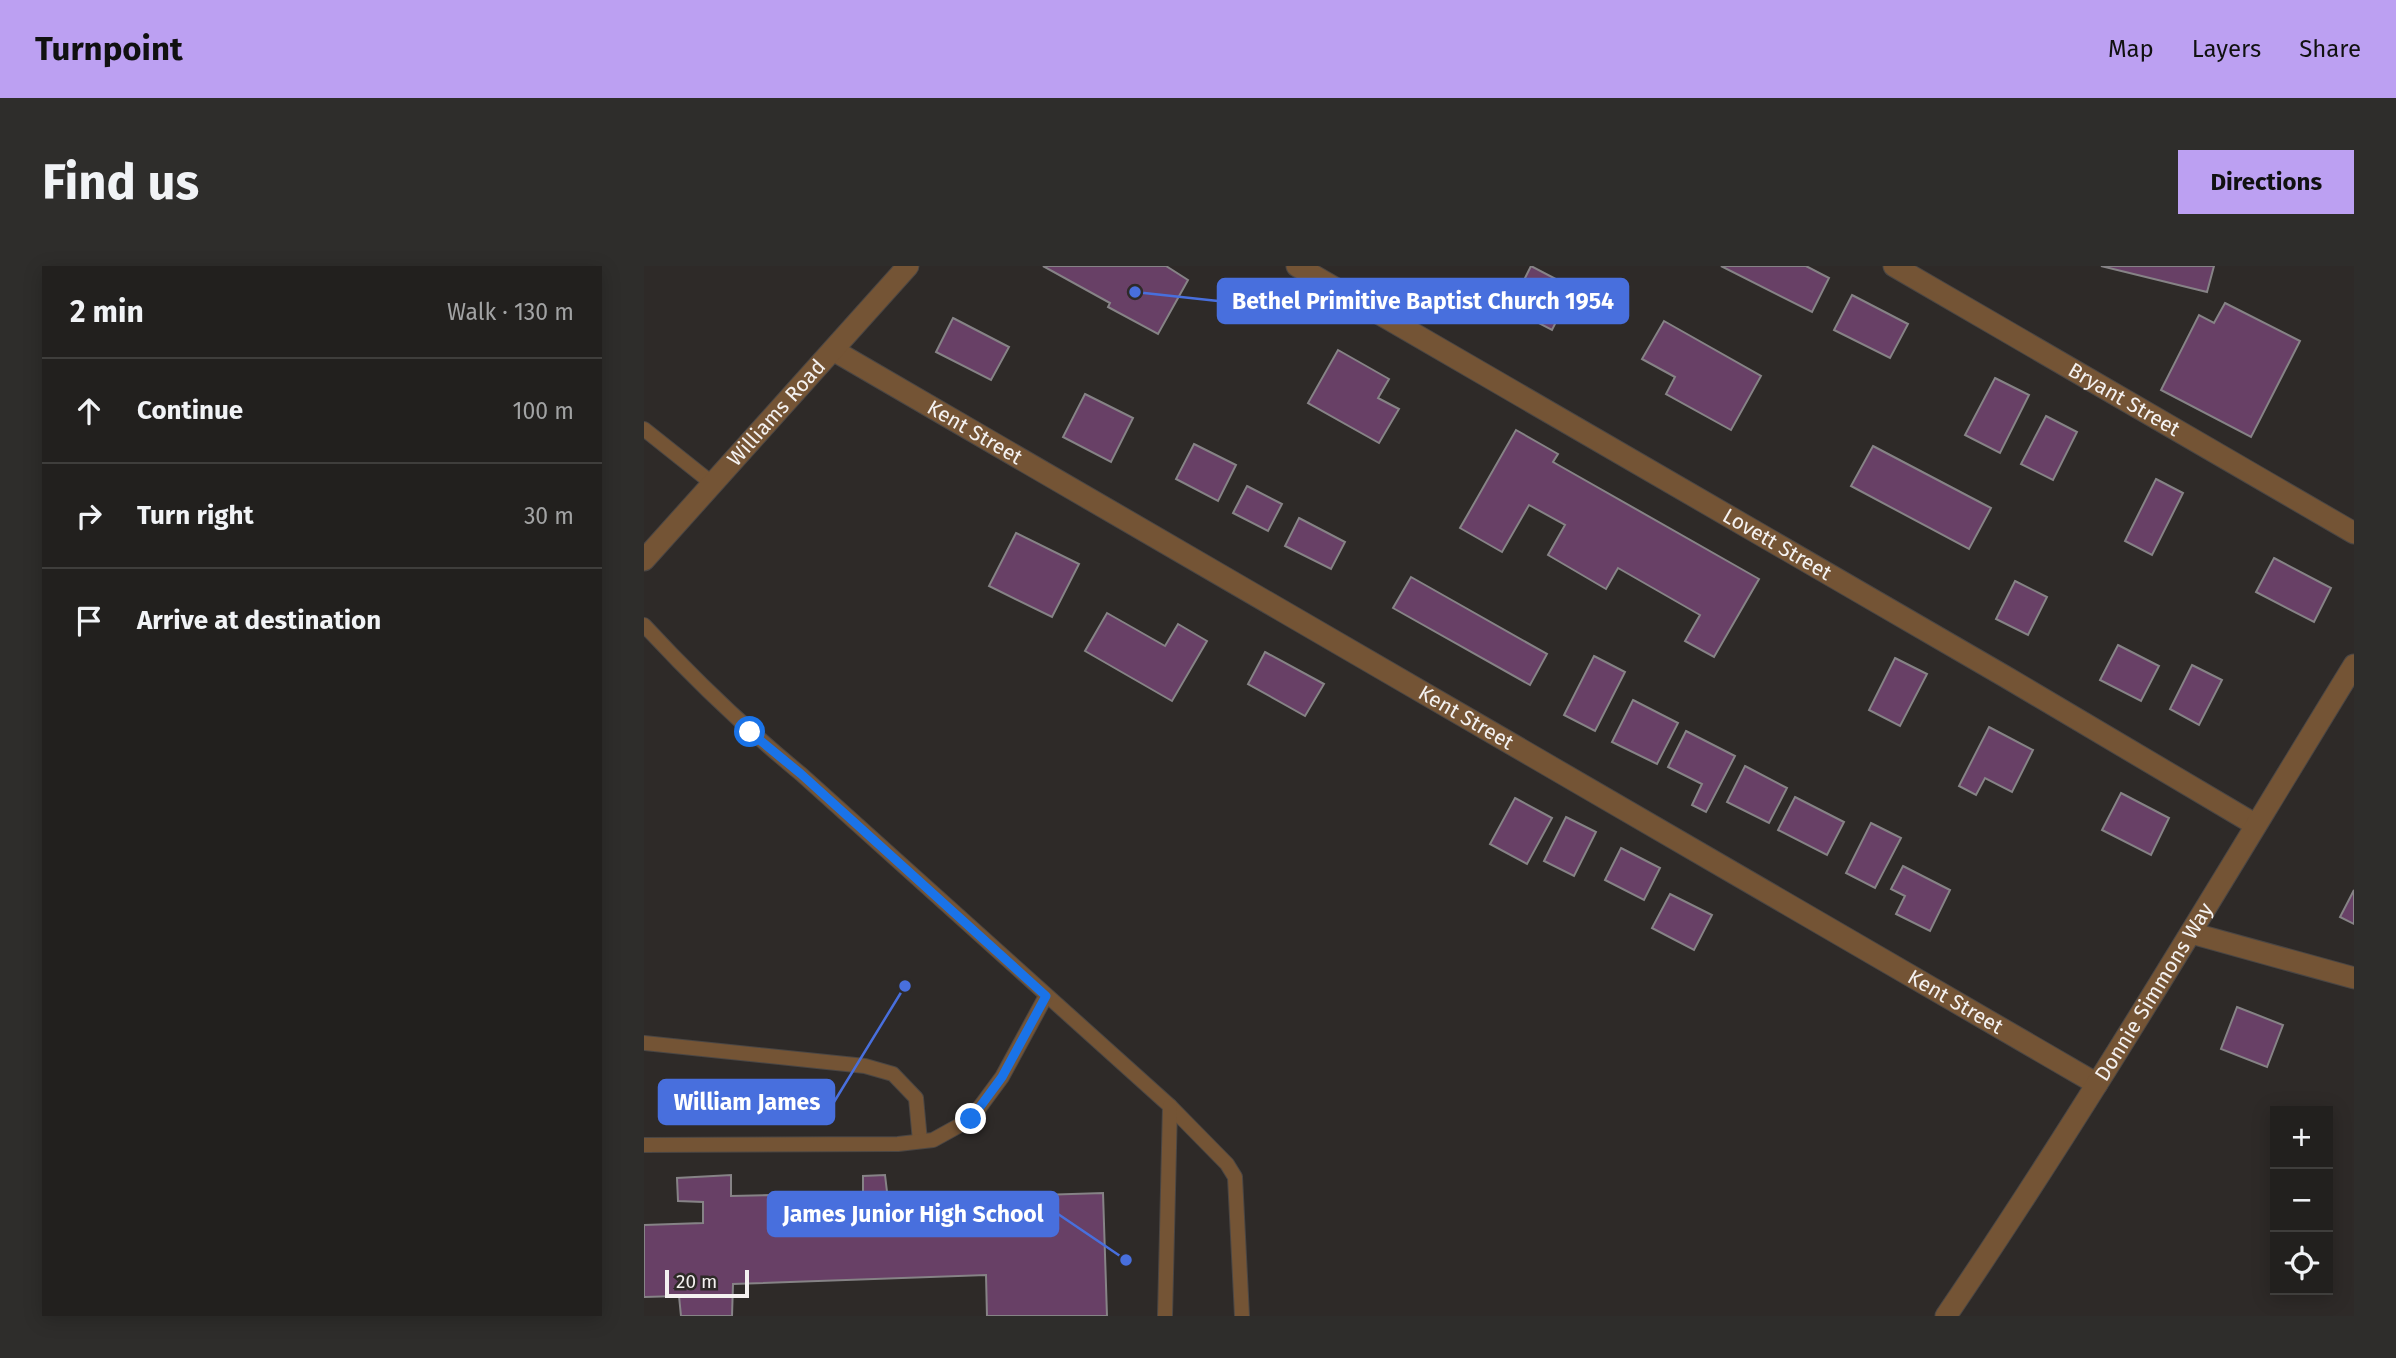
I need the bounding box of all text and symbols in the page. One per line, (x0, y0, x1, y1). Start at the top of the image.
text: Turnpoint (35, 29, 183, 69)
text: Map (2108, 35, 2154, 63)
text: Layers (2192, 35, 2261, 63)
text: Share (2299, 35, 2361, 63)
button: Directions (2178, 150, 2354, 214)
text: Find us (42, 153, 199, 212)
callout: Bethel Primitive Baptist Church 1954 (1218, 279, 1628, 323)
text: Bethel Primitive Baptist Church 1954 (1232, 287, 1614, 315)
text: 2 min (70, 294, 144, 330)
text: Walk · 130 m (447, 298, 574, 326)
street label: Williams Road (722, 354, 831, 472)
street label: Bryant Street (2064, 357, 2185, 442)
icon: ahead (70, 392, 108, 430)
street label: Kent Street (922, 394, 1028, 470)
text: Continue (137, 395, 243, 426)
text: 100 m (513, 397, 574, 425)
icon: right (70, 497, 108, 535)
text: Turn right (137, 500, 254, 531)
text: 30 m (524, 502, 574, 530)
street label: Lovett Street (1718, 503, 1837, 586)
icon: arrive (70, 602, 108, 640)
text: Arrive at destination (137, 605, 381, 636)
street label: Kent Street (1414, 680, 1519, 756)
route start (734, 716, 765, 747)
street label: Donnie Simmons Way (2089, 897, 2219, 1086)
street label: Kent Street (1903, 964, 2008, 1040)
callout: William James (659, 1080, 834, 1124)
text: William James (674, 1088, 820, 1116)
route end (955, 1103, 986, 1134)
map controls (2270, 1106, 2333, 1295)
button: + (2270, 1106, 2333, 1169)
button: − (2270, 1169, 2333, 1232)
callout: James Junior High School (768, 1192, 1058, 1236)
text: James Junior High School (781, 1200, 1044, 1228)
button: locate (2270, 1232, 2333, 1295)
scale bar (665, 1267, 749, 1299)
text: 20 m (676, 1270, 717, 1293)

